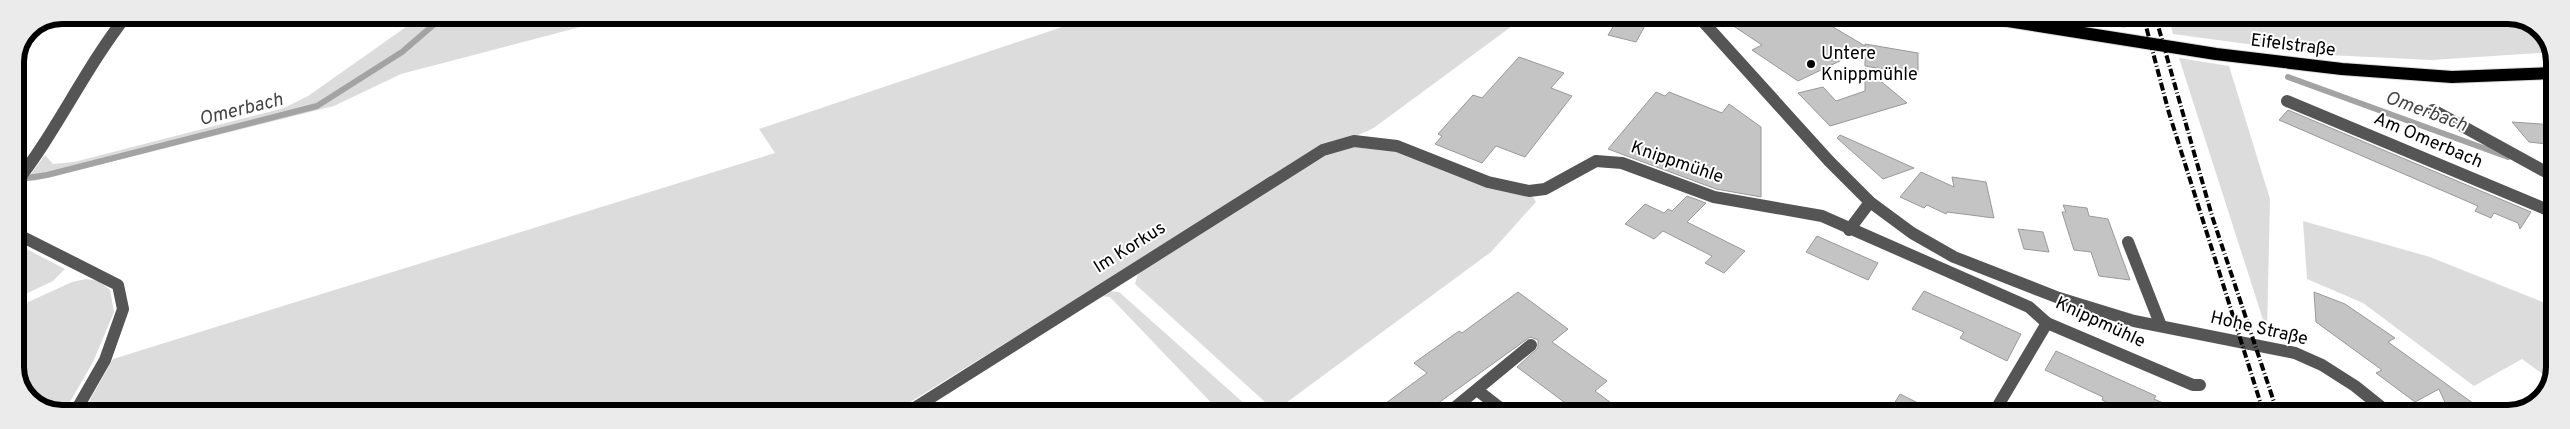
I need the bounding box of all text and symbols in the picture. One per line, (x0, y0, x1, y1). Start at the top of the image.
street label: Eifelstraße (2249, 29, 2337, 63)
place label: Untere Knippmühle (1821, 43, 1918, 87)
marker: Untere Knippmühle (1805, 58, 1817, 70)
water label: Omerbach (2382, 86, 2471, 138)
water label: Omerbach (197, 88, 286, 132)
street label: Am Omerbach (2370, 108, 2486, 174)
street label: Knippmühle (1628, 136, 1726, 190)
street label: Im Korkus (1090, 217, 1170, 279)
street label: Knippmühle (2051, 292, 2149, 354)
street label: Hohe Straße (2208, 307, 2310, 351)

